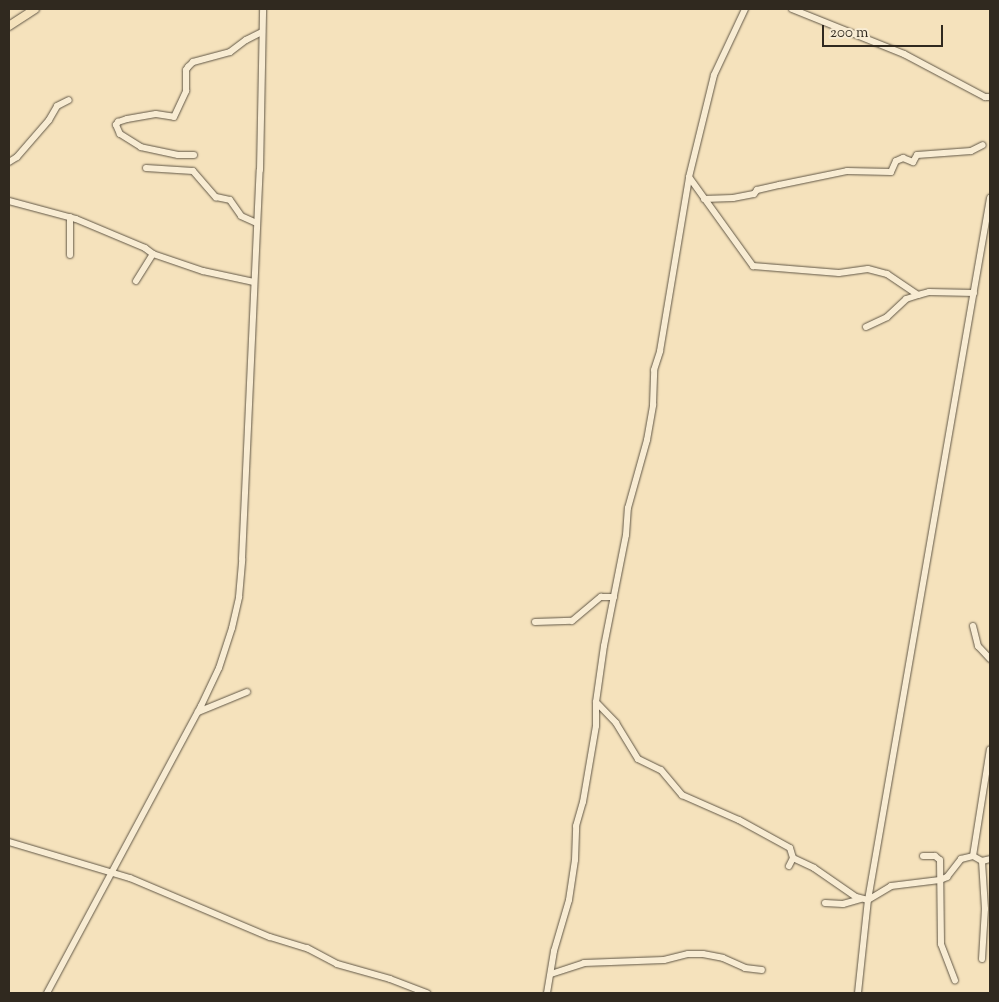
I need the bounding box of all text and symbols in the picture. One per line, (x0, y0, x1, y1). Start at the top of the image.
scale bar (824, 15, 945, 47)
text: 200 m (830, 23, 869, 44)

